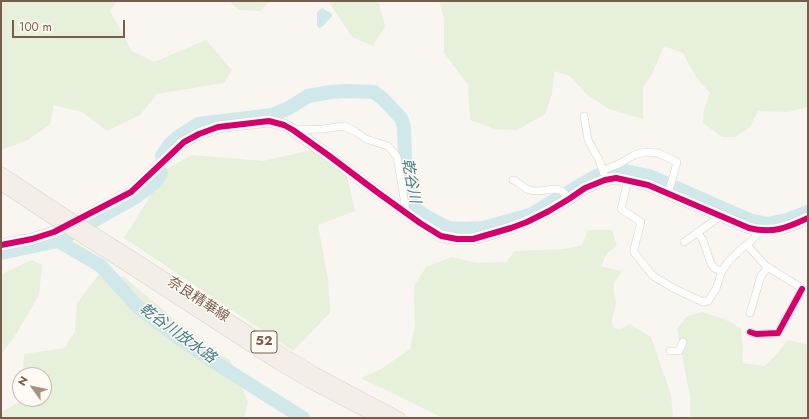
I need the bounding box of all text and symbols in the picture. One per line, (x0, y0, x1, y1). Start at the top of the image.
scale bar (14, 12, 127, 38)
text: 100 m (19, 18, 52, 36)
water label: 乾谷川 (397, 157, 423, 205)
street label: 奈良精華線 (164, 274, 232, 326)
water label: 乾谷川放水路 (135, 300, 219, 368)
road number: 52 (251, 331, 277, 353)
north arrow (12, 367, 52, 407)
text: N (14, 373, 32, 389)

